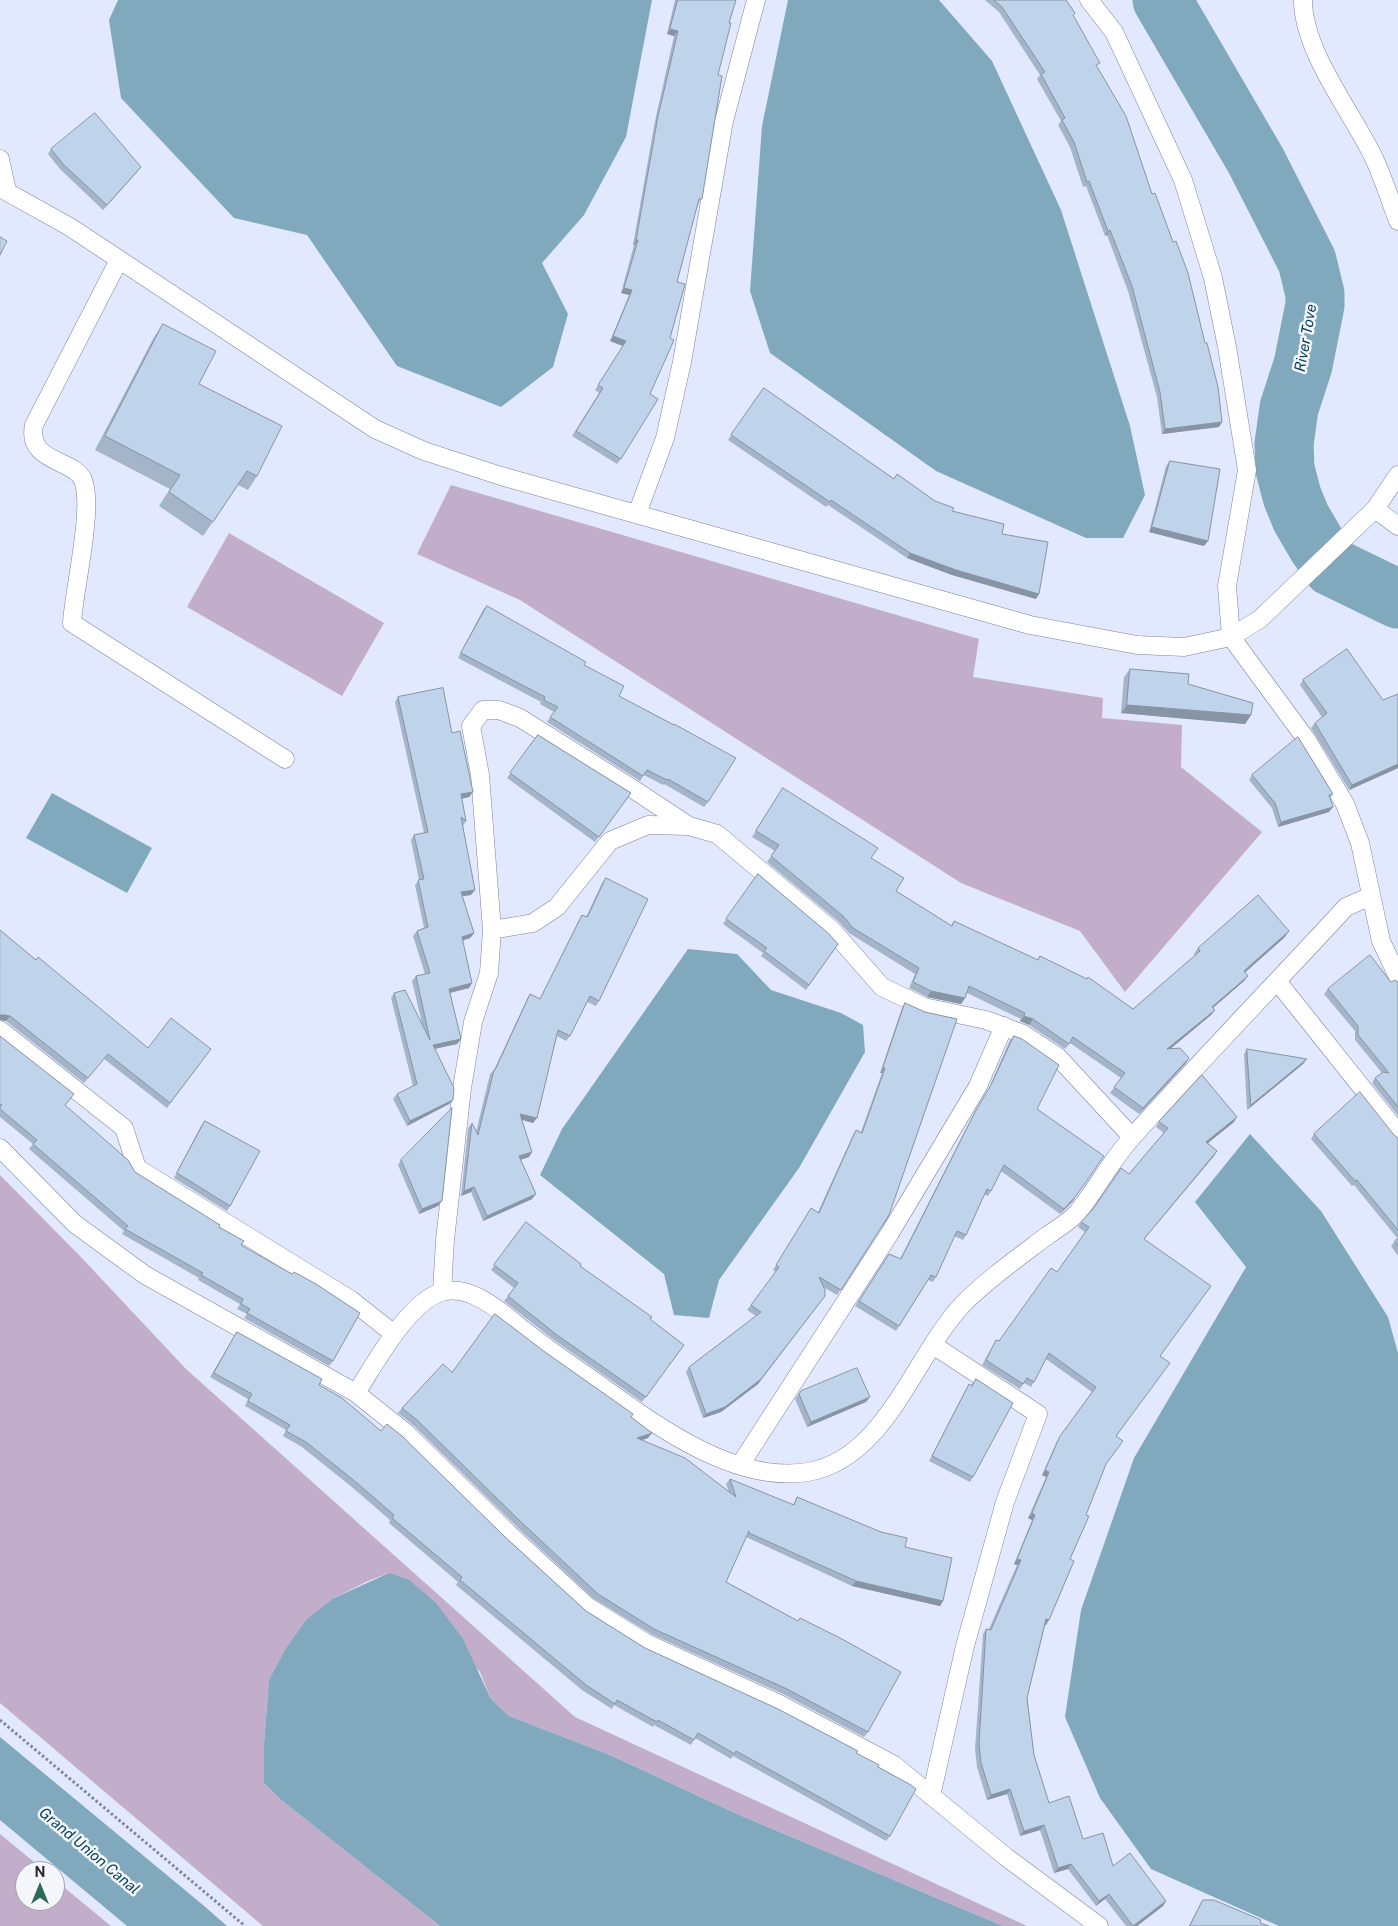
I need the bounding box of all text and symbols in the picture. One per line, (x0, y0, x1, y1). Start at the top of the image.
water label: River Tove (1291, 303, 1321, 373)
water label: Grand Union Canal (35, 1804, 143, 1898)
north arrow (15, 1861, 65, 1911)
text: N (35, 1864, 45, 1880)

